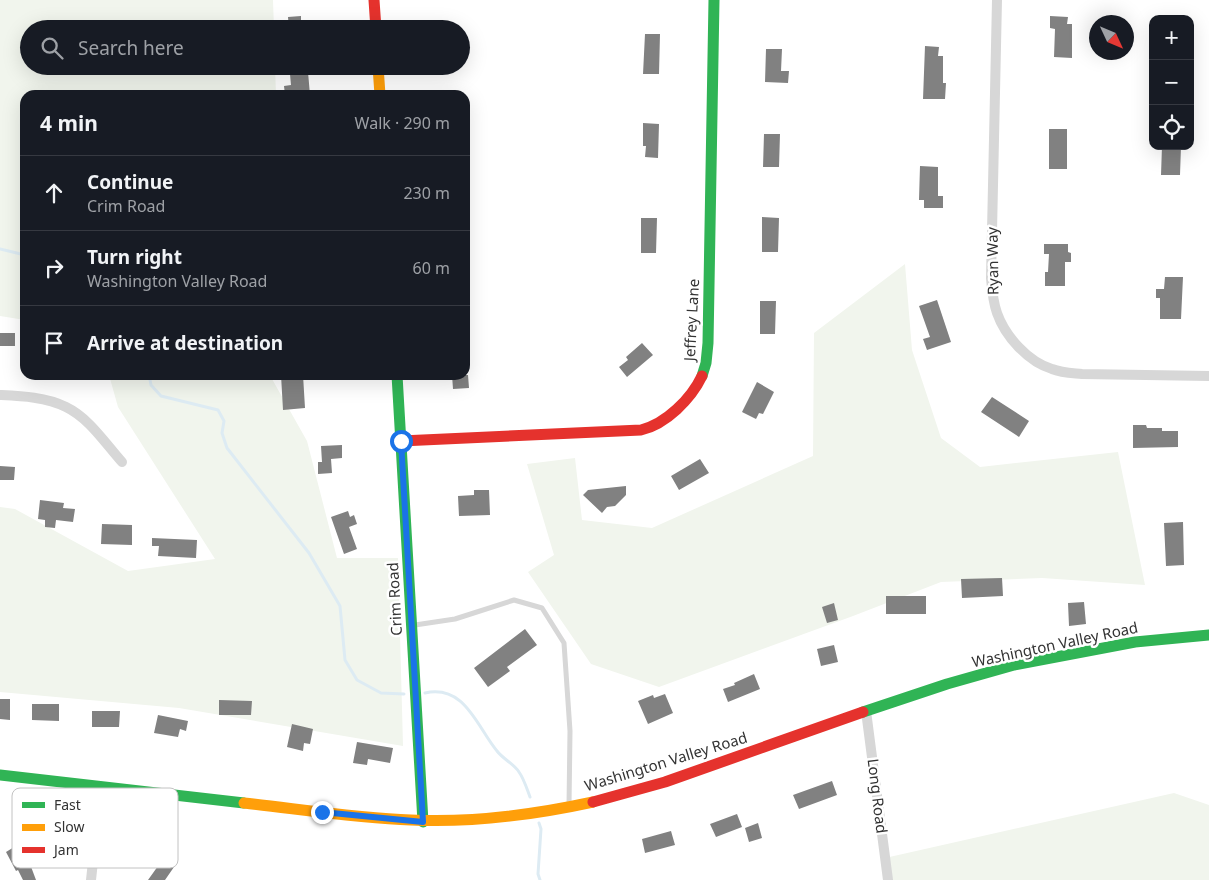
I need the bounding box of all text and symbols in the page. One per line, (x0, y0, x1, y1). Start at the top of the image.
north arrow (1089, 15, 1134, 60)
map controls (1149, 15, 1194, 150)
button: + (1149, 15, 1194, 60)
search box (20, 20, 470, 75)
icon: search (38, 34, 66, 62)
text: Search here (78, 35, 184, 61)
button: − (1149, 60, 1194, 105)
button: locate (1149, 105, 1194, 150)
text: 4 min (40, 109, 98, 137)
text: Walk · 290 m (355, 112, 450, 134)
text: Continue (87, 169, 173, 195)
icon: ahead (40, 179, 68, 207)
text: 230 m (403, 182, 450, 204)
text: Crim Road (87, 195, 165, 217)
street label: Ryan Way (981, 226, 1003, 295)
text: Turn right (87, 244, 182, 270)
icon: right (40, 254, 68, 282)
text: 60 m (413, 257, 450, 279)
text: Washington Valley Road (87, 270, 267, 292)
street label: Jeffrey Lane (679, 278, 703, 364)
icon: arrive (40, 329, 68, 357)
text: Arrive at destination (87, 330, 283, 356)
route start (390, 430, 413, 453)
street label: Crim Road (382, 562, 406, 636)
street label: Washington Valley Road (970, 617, 1140, 671)
street label: Washington Valley Road (582, 727, 750, 795)
street label: Long Road (863, 757, 893, 835)
legend (12, 788, 178, 868)
text: Fast (54, 795, 81, 814)
route end (311, 801, 334, 824)
text: Slow (54, 817, 85, 836)
text: Jam (52, 840, 79, 859)

